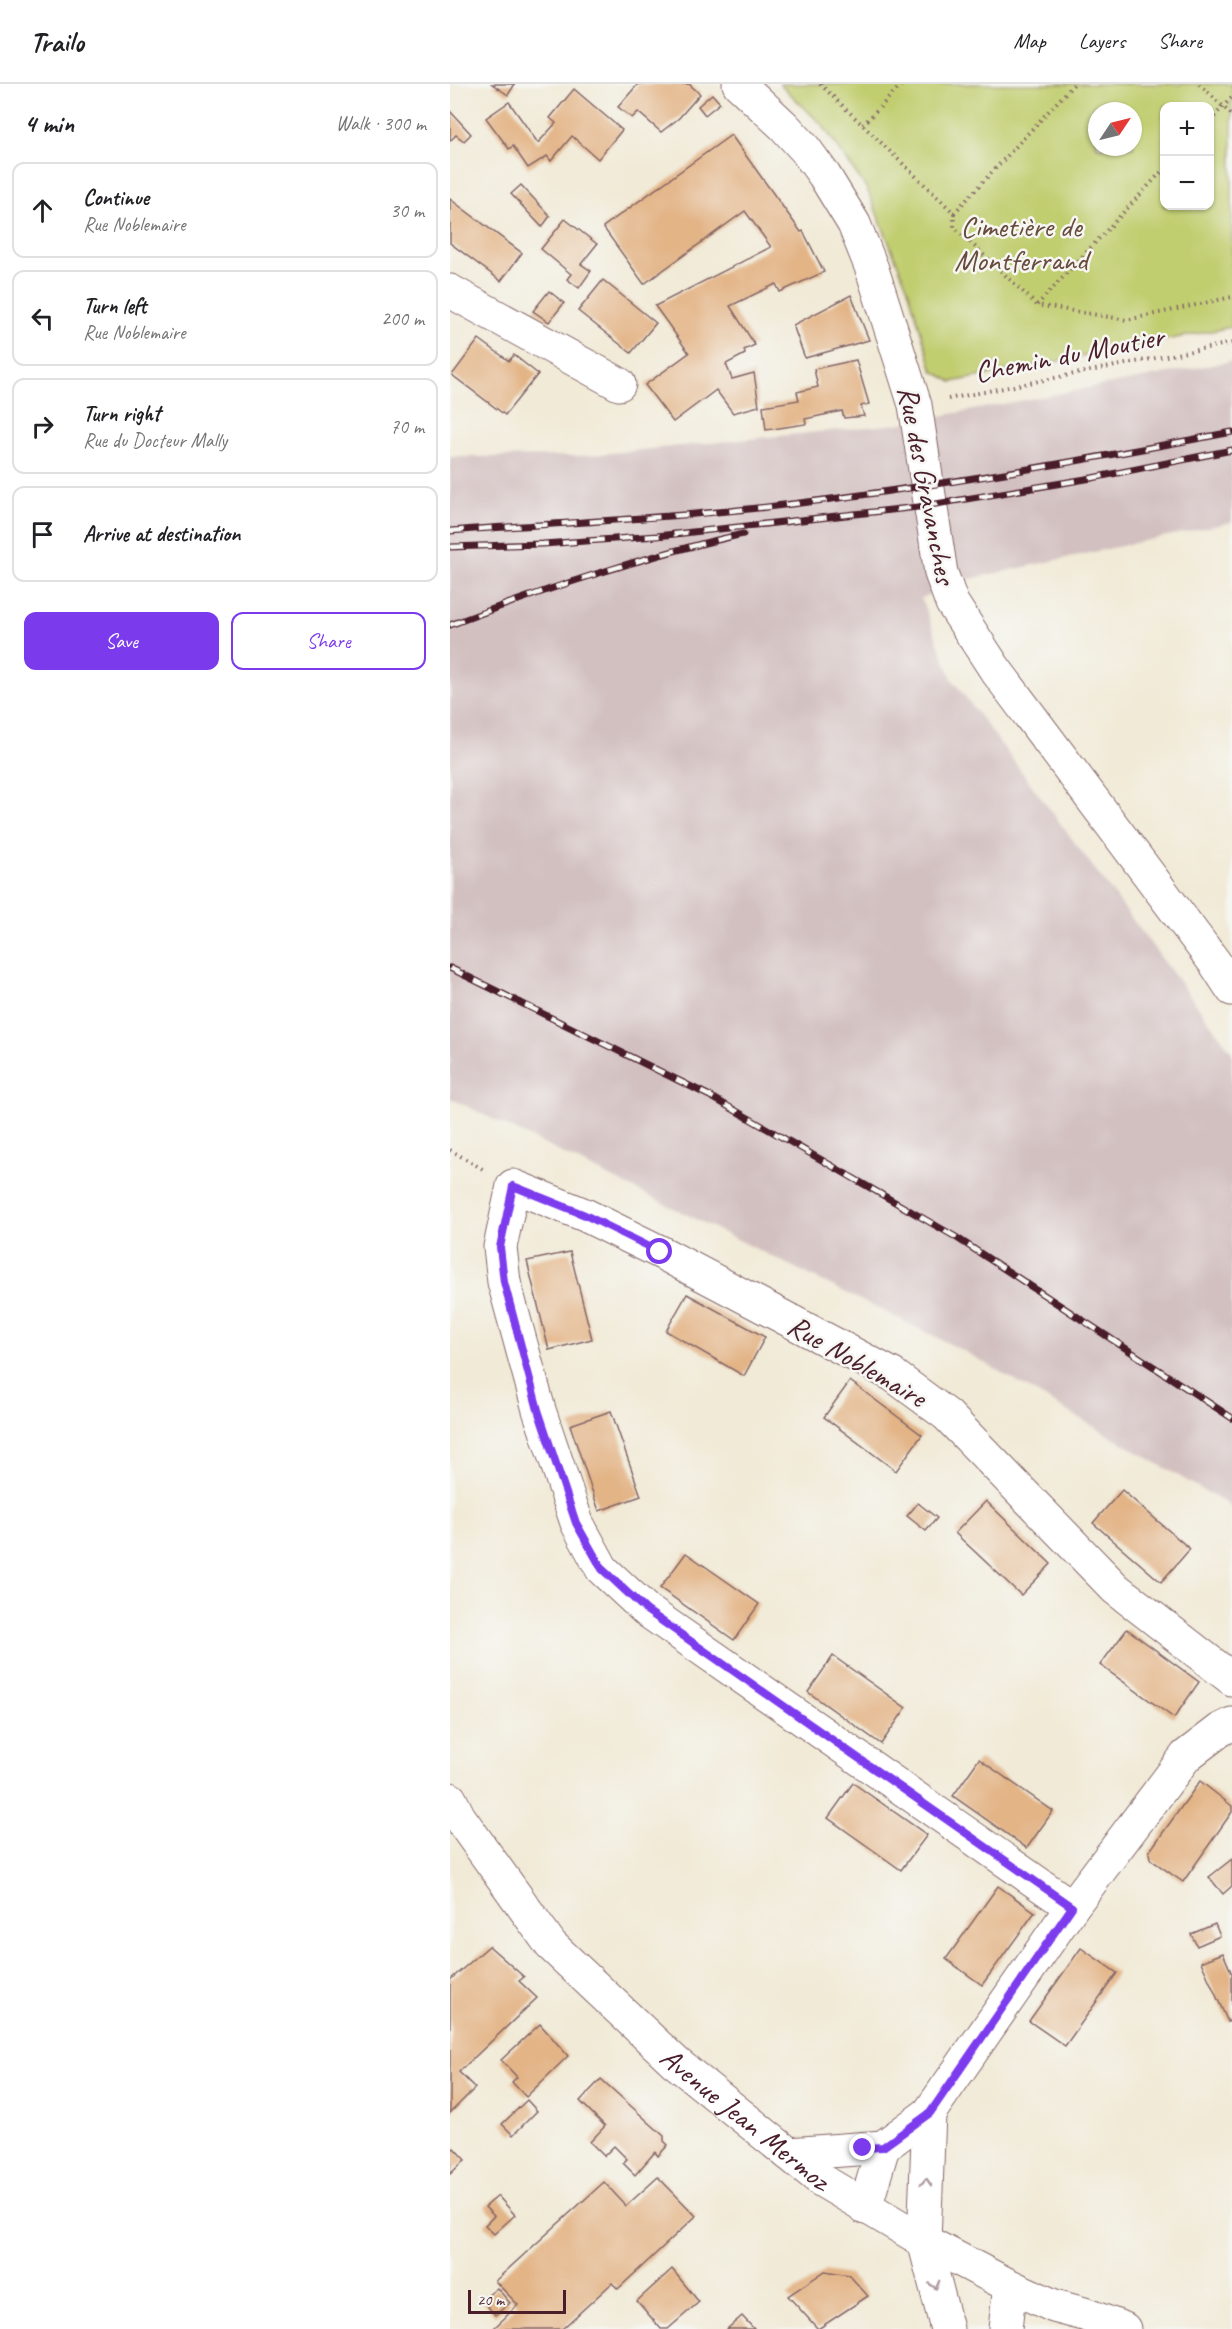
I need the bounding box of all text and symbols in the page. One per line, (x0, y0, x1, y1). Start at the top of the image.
text: Trailo (30, 24, 84, 59)
text: Map (1013, 28, 1046, 54)
text: Layers (1079, 28, 1125, 54)
text: Share (1158, 28, 1202, 54)
north arrow (1088, 102, 1142, 156)
map controls (1160, 102, 1214, 210)
button: + (1160, 102, 1214, 156)
text: 4 min (24, 107, 74, 140)
text: Walk · 300 m (336, 111, 426, 136)
button: − (1160, 156, 1214, 210)
text: Continue (83, 184, 149, 212)
icon: ahead (26, 194, 59, 227)
text: 30 m (390, 198, 424, 223)
park label: Cimetière de Montferrand (954, 207, 1092, 279)
text: Rue Noblemaire (83, 212, 186, 237)
text: Turn left (83, 292, 147, 320)
icon: left (26, 302, 59, 335)
text: 200 m (381, 306, 424, 331)
street label: Chemin du Moutier (971, 317, 1169, 391)
text: Rue Noblemaire (83, 320, 186, 345)
street label: Rue des Gravanches (889, 383, 965, 590)
text: Turn right (83, 400, 160, 428)
icon: right (26, 410, 59, 443)
text: 70 m (390, 414, 424, 439)
text: Rue du Docteur Mally (83, 428, 227, 453)
icon: arrive (26, 518, 59, 551)
text: Arrive at destination (83, 520, 240, 548)
button: Save (24, 612, 219, 670)
button: Share (231, 612, 426, 670)
route start (646, 1238, 672, 1264)
street label: Rue Noblemaire (781, 1306, 935, 1417)
street label: Avenue Jean Mermoz (652, 2039, 838, 2201)
route end (849, 2134, 875, 2160)
one-way arrow (920, 2178, 933, 2187)
one-way arrow (928, 2280, 941, 2290)
scale bar (468, 2287, 566, 2314)
text: 20 m (477, 2290, 504, 2310)

